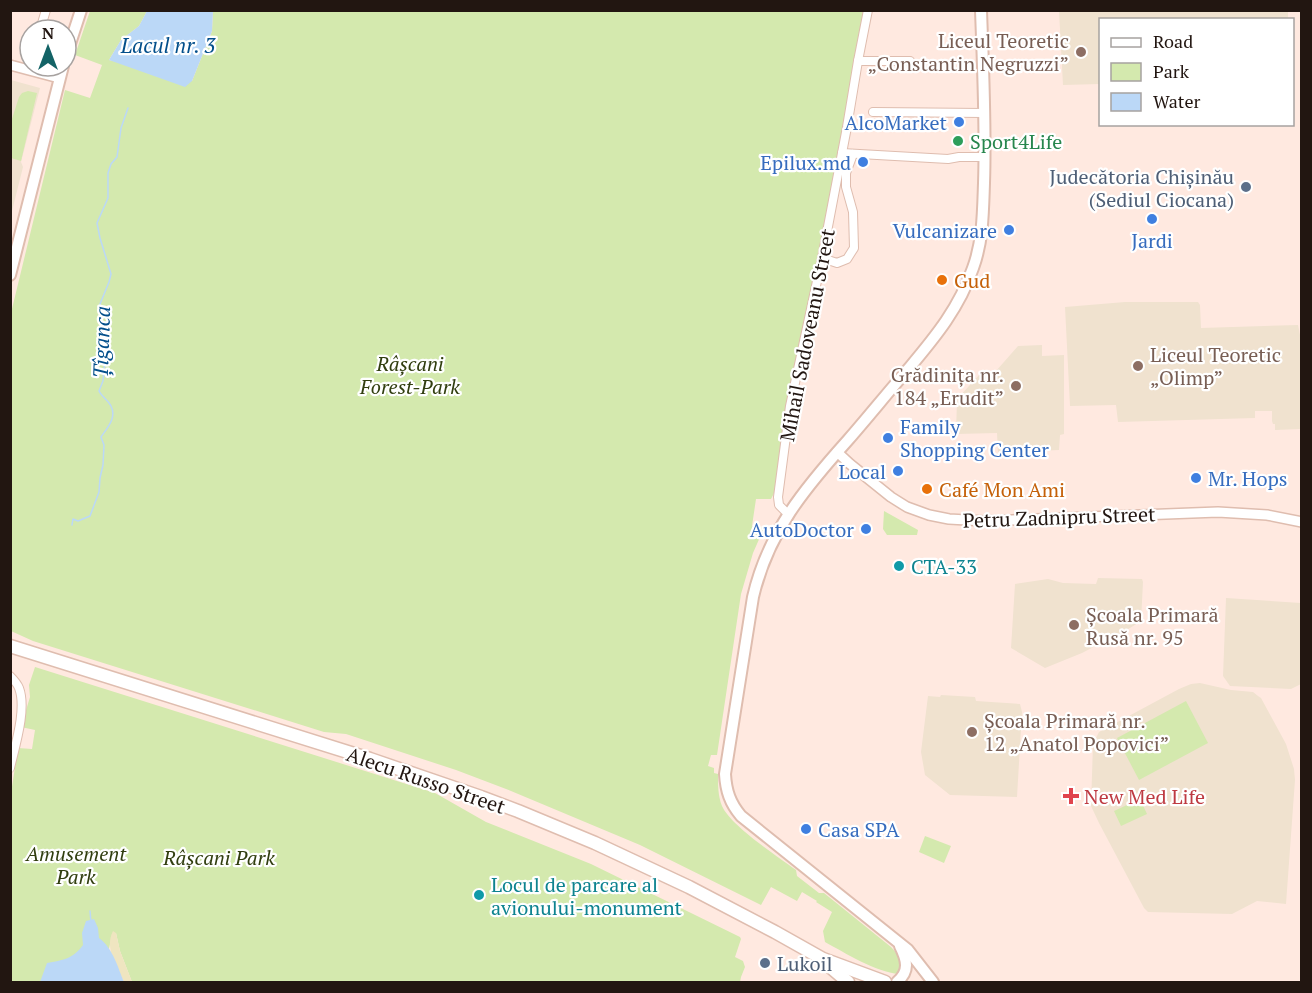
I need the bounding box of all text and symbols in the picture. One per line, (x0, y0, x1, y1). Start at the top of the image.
north arrow (18, 18, 78, 78)
legend (1099, 18, 1294, 126)
text: N (42, 22, 54, 44)
place label: Liceul Teoretic „Constantin Negruzzi” (867, 27, 1069, 77)
text: Road (1153, 29, 1193, 53)
water label: Lacul nr. 3 (120, 31, 216, 59)
marker: Liceul Teoretic „Constantin Negruzzi” (1074, 45, 1088, 59)
text: Park (1153, 59, 1190, 83)
text: Water (1153, 89, 1200, 113)
place label: AlcoMarket (845, 109, 948, 136)
marker: AlcoMarket (952, 115, 966, 129)
place label: Sport4Life (970, 128, 1062, 155)
marker: Sport4Life (951, 134, 965, 148)
place label: Epilux.md (760, 149, 851, 176)
marker: Epilux.md (856, 155, 870, 169)
place label: Judecătoria Chișinău (Sediul Ciocana) (1049, 163, 1234, 213)
marker: Judecătoria Chișinău (Sediul Ciocana) (1239, 180, 1253, 194)
marker: Jardi (1145, 212, 1159, 226)
place label: Vulcanizare (893, 217, 997, 244)
marker: Vulcanizare (1002, 223, 1016, 237)
street label: Mihail Sadoveanu Street (773, 226, 841, 444)
place label: Jardi (1131, 227, 1173, 254)
place label: Gud (954, 267, 990, 294)
marker: Gud (935, 273, 949, 287)
water label: Țîganca (86, 306, 116, 378)
place label: Liceul Teoretic „Olimp” (1150, 341, 1281, 391)
park label: Râșcani Forest-Park (359, 350, 460, 400)
marker: Liceul Teoretic „Olimp” (1131, 359, 1145, 373)
place label: Grădinița nr. 184 „Erudit” (891, 361, 1004, 411)
marker: Grădinița nr. 184 „Erudit” (1009, 379, 1023, 393)
place label: Family Shopping Center (900, 413, 1049, 463)
marker: Family Shopping Center (881, 431, 895, 445)
place label: Local (839, 458, 886, 485)
marker: Local (891, 464, 905, 478)
place label: Mr. Hops (1208, 465, 1287, 492)
marker: Mr. Hops (1189, 471, 1203, 485)
place label: Café Mon Ami (939, 476, 1065, 503)
marker: Café Mon Ami (920, 482, 934, 496)
street label: Petru Zadnipru Street (962, 500, 1156, 534)
place label: AutoDoctor (750, 516, 854, 543)
marker: AutoDoctor (859, 522, 873, 536)
place label: CTA-33 (911, 553, 977, 580)
marker: CTA-33 (892, 559, 906, 573)
place label: Școala Primară Rusă nr. 95 (1086, 601, 1219, 651)
marker: Școala Primară Rusă nr. 95 (1067, 618, 1081, 632)
place label: Școala Primară nr. 12 „Anatol Popovici” (984, 707, 1169, 757)
marker: Școala Primară nr. 12 „Anatol Popovici” (965, 725, 979, 739)
street label: Alecu Russo Street (343, 740, 510, 820)
place label: New Med Life (1084, 783, 1205, 810)
marker: New Med Life (1062, 787, 1080, 805)
place label: Casa SPA (818, 816, 900, 843)
marker: Casa SPA (799, 822, 813, 836)
park label: Amusement Park (25, 840, 127, 890)
park label: Râșcani Park (162, 844, 275, 871)
place label: Locul de parcare al avionului-monument (491, 871, 683, 921)
marker: Locul de parcare al avionului-monument (472, 888, 486, 902)
place label: Lukoil (777, 950, 833, 977)
marker: Lukoil (758, 956, 772, 970)

